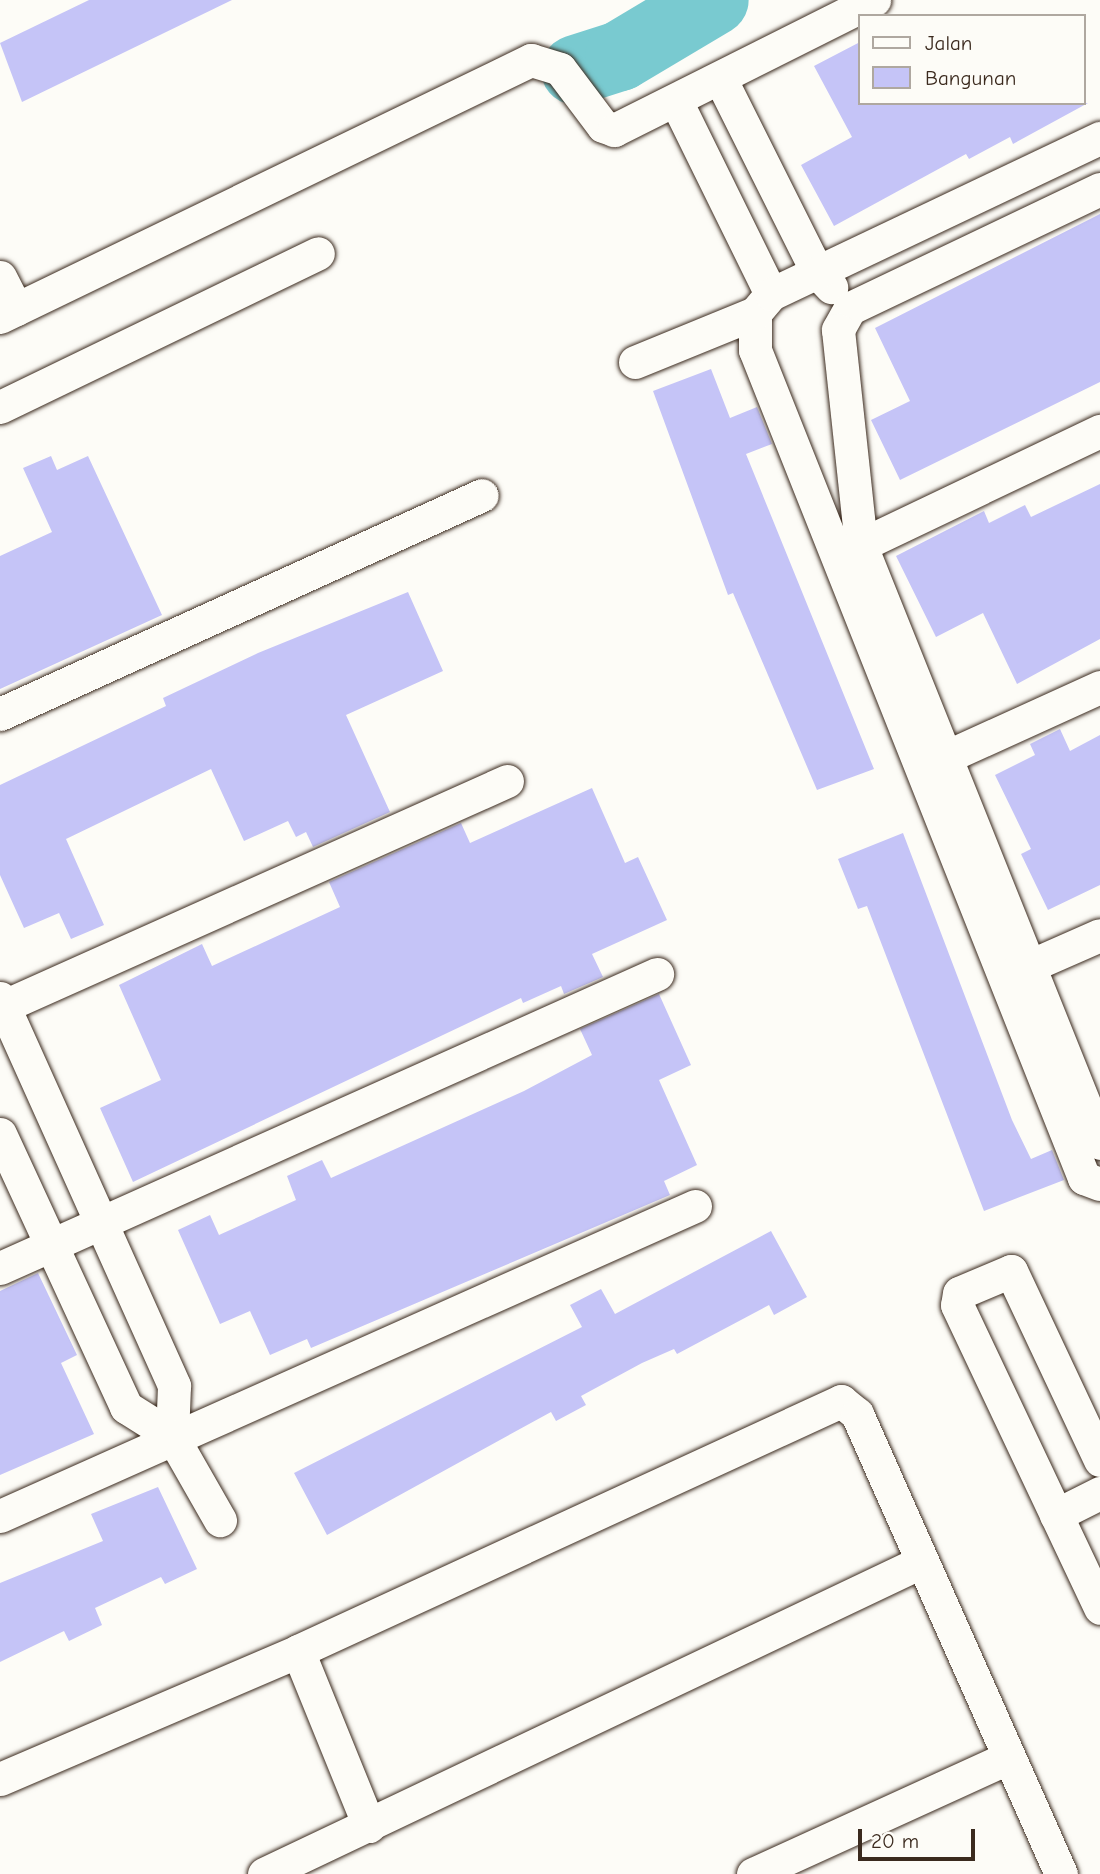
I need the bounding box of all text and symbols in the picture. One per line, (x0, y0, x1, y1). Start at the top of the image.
legend (858, 14, 1086, 105)
text: Jalan (925, 31, 972, 55)
text: Bangunan (925, 66, 1016, 90)
scale bar (862, 1814, 979, 1858)
text: 20 m (871, 1829, 919, 1853)

